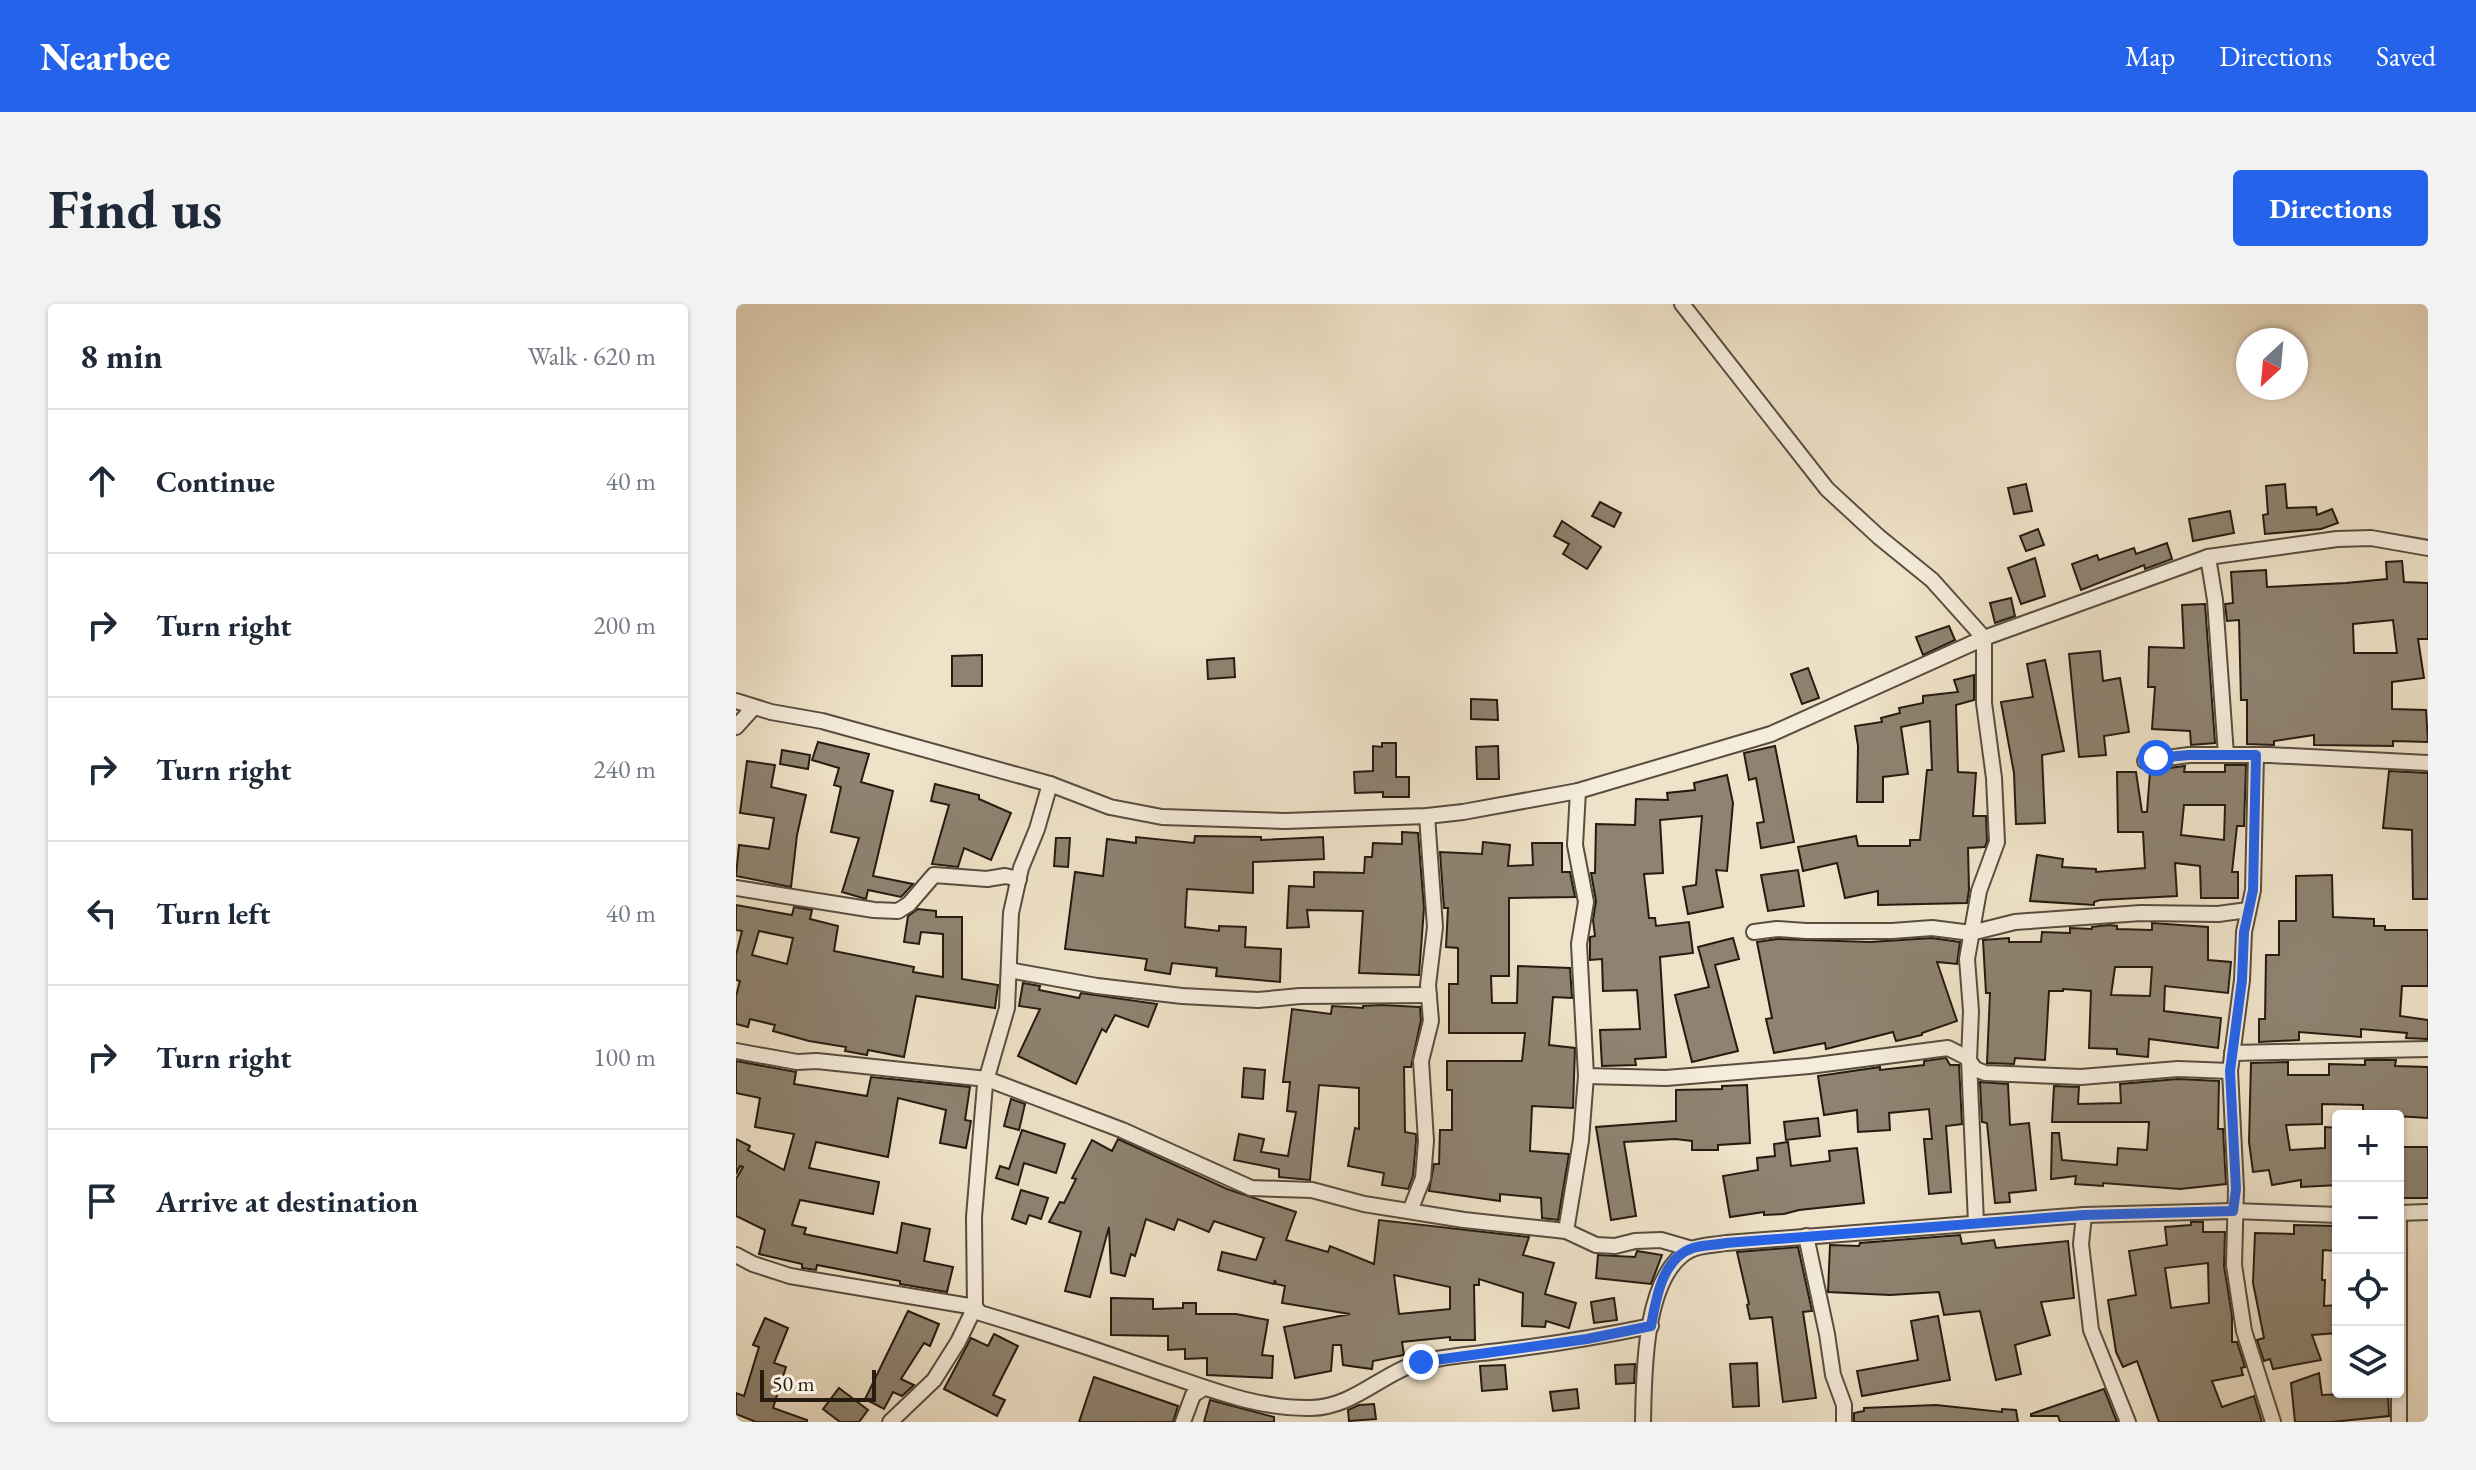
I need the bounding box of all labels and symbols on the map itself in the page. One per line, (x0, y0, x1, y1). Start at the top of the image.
north arrow (2236, 328, 2308, 400)
route start (2138, 740, 2174, 776)
route end (1403, 1344, 1439, 1380)
scale bar (760, 1366, 876, 1402)

